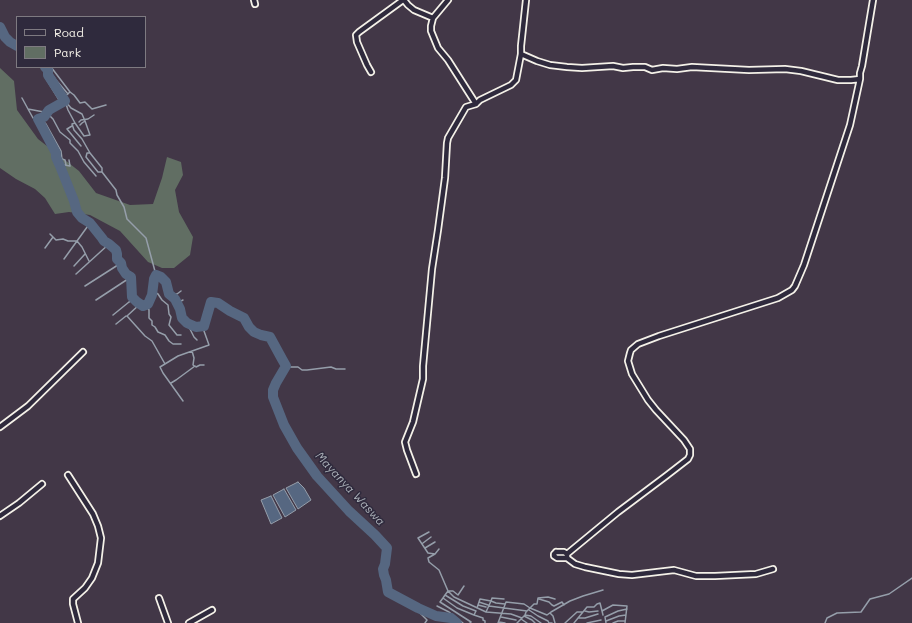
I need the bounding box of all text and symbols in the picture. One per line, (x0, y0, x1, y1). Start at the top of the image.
legend (16, 16, 146, 68)
text: Road (54, 24, 84, 40)
text: Park (54, 44, 81, 60)
water label: Mayanya Waswa (312, 449, 388, 529)

